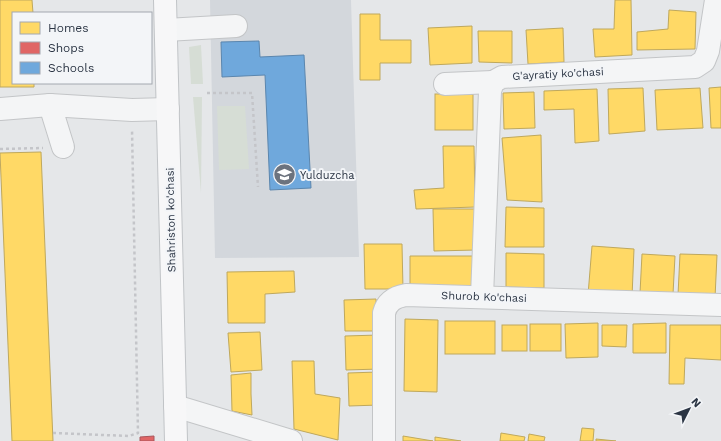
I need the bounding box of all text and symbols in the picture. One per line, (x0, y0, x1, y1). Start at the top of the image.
legend (12, 12, 152, 84)
text: Homes (48, 21, 89, 35)
text: Shops (48, 41, 84, 55)
text: Schools (48, 61, 94, 75)
street label: G'ayratiy ko'chasi (512, 65, 604, 83)
school or university icon: Yulduzcha (272, 162, 298, 188)
street label: Shahriston ko'chasi (164, 168, 178, 272)
place label: Yulduzcha (300, 169, 355, 182)
street label: Shurob Ko'chasi (441, 289, 527, 305)
north arrow (669, 389, 709, 429)
text: N (689, 395, 704, 410)

